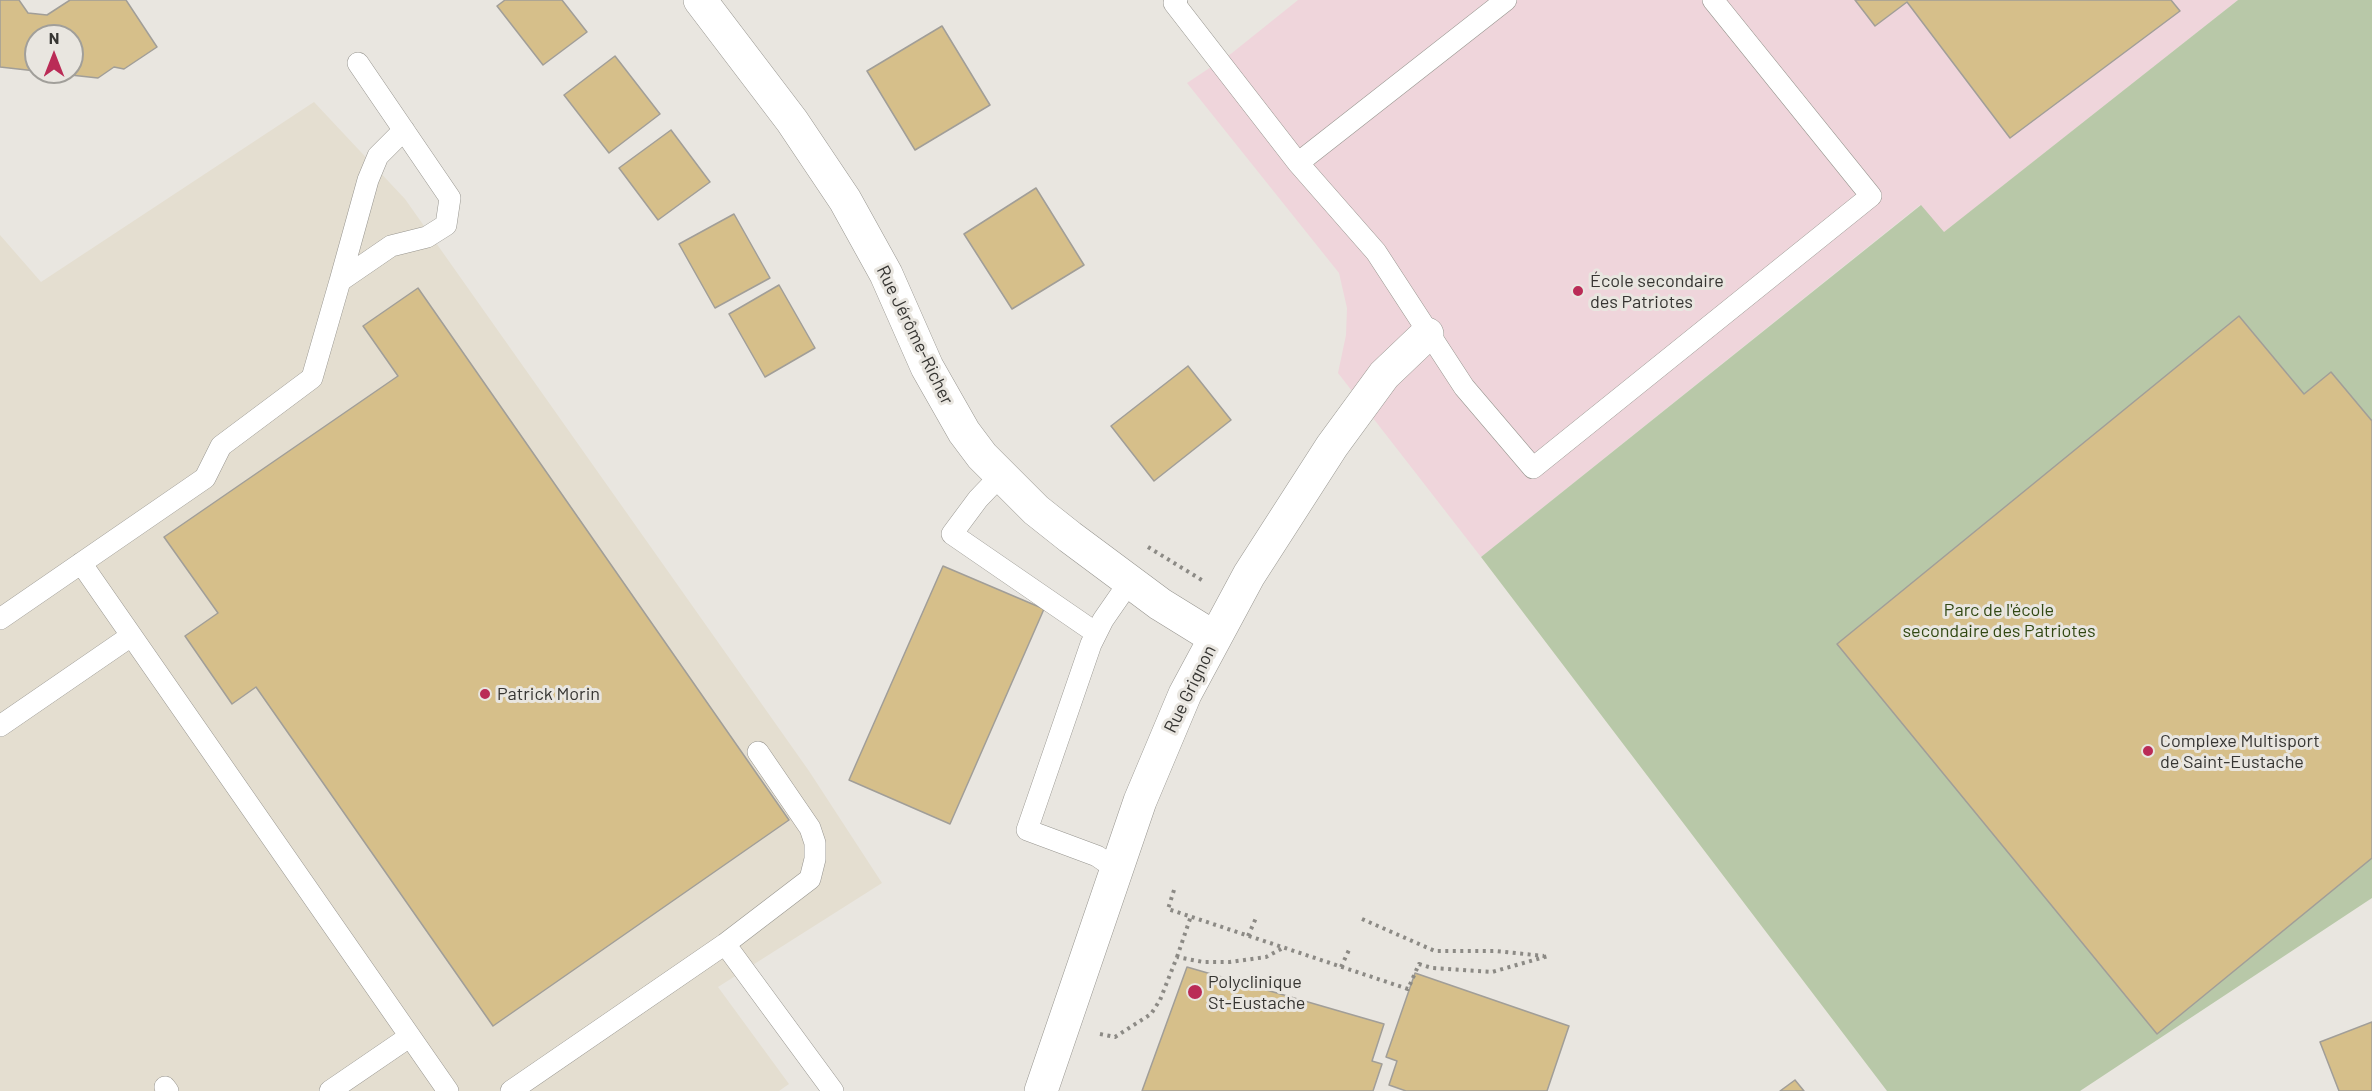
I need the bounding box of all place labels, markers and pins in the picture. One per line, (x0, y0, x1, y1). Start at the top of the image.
place label: École secondaire des Patriotes (1590, 270, 1724, 312)
marker: École secondaire des Patriotes (1571, 284, 1585, 298)
place label: Patrick Morin (497, 683, 600, 705)
marker: Patrick Morin (478, 687, 492, 701)
place label: Complexe Multisport de Saint-Eustache (2160, 730, 2320, 772)
marker: Complexe Multisport de Saint-Eustache (2141, 744, 2155, 758)
place label: Polyclinique St-Eustache (1208, 971, 1305, 1014)
marker: Polyclinique St-Eustache (1186, 983, 1204, 1001)

